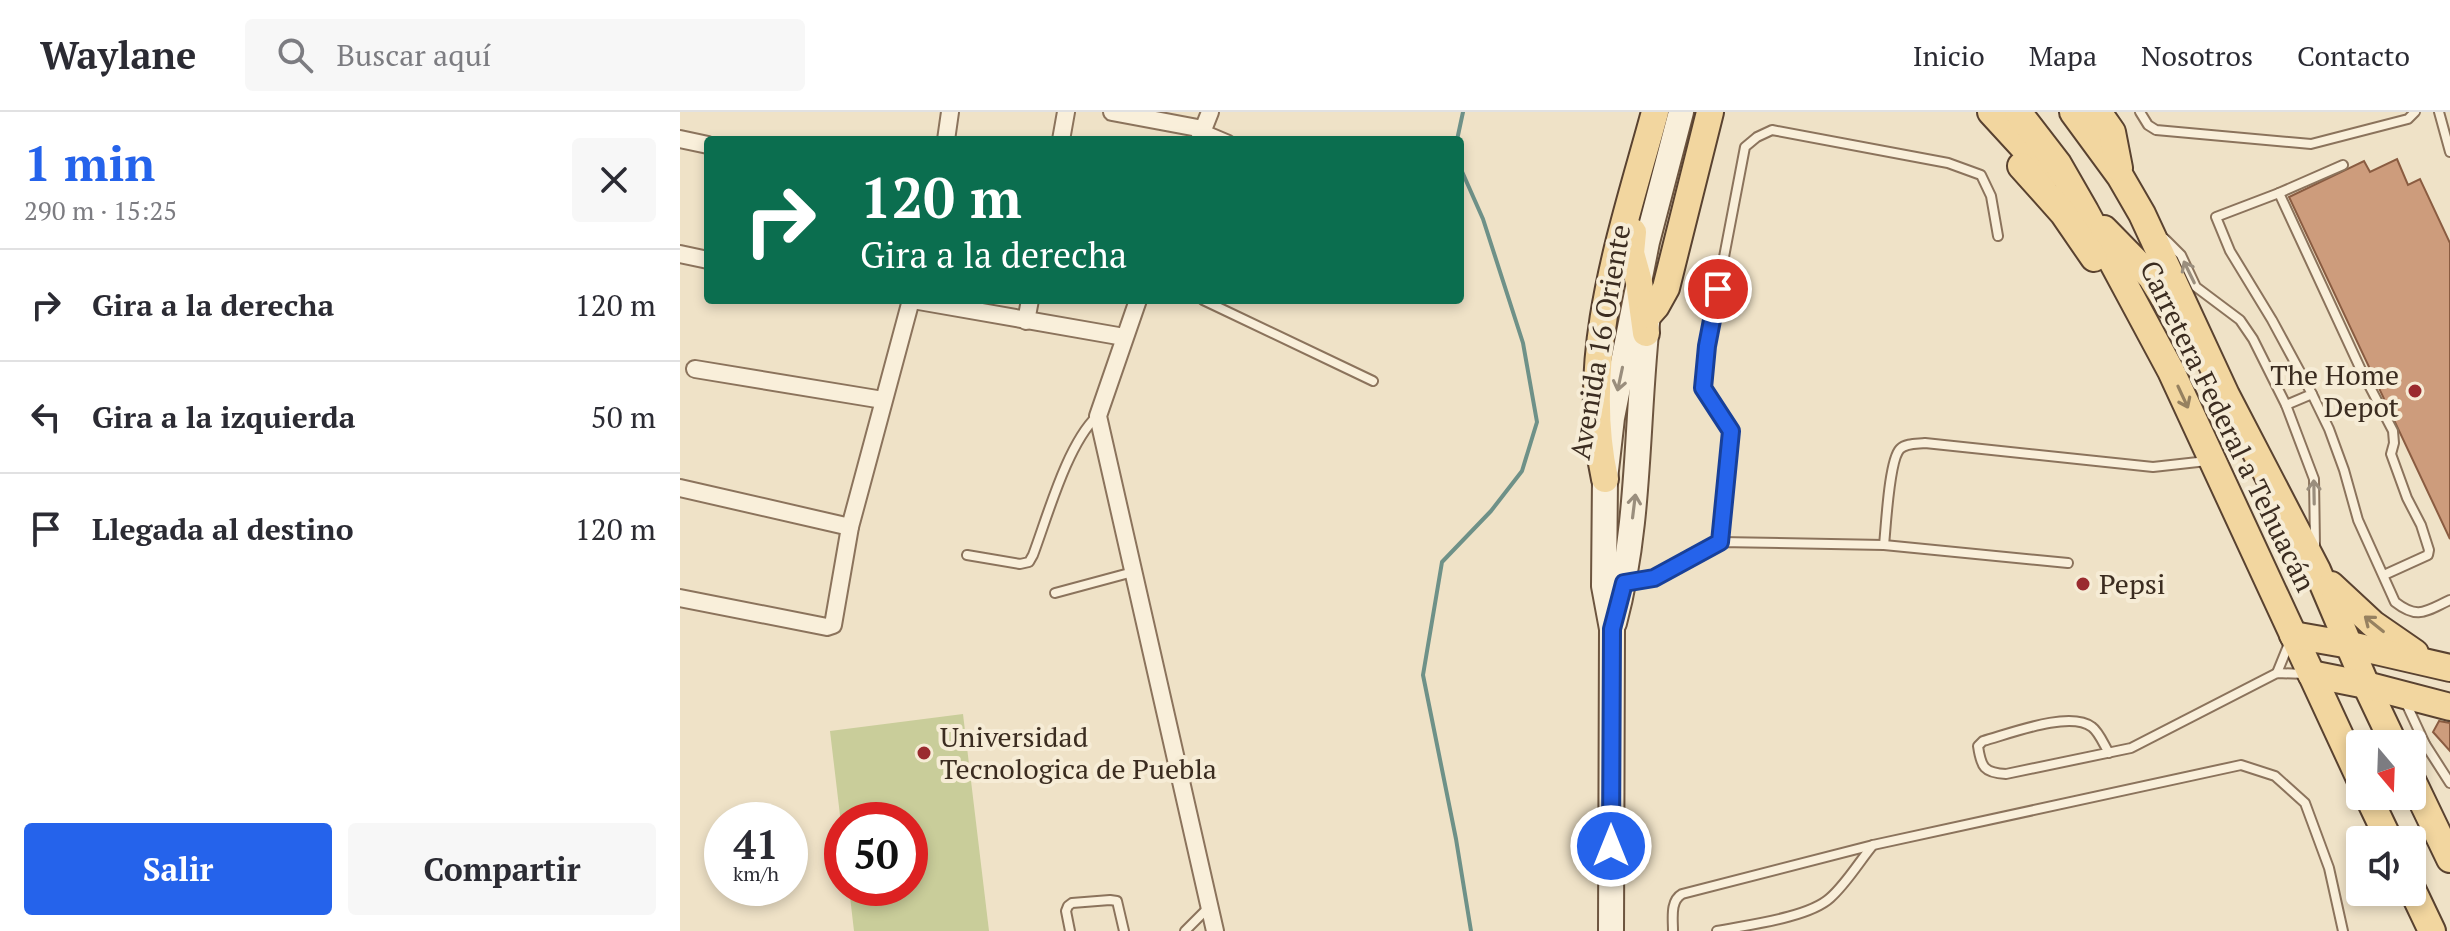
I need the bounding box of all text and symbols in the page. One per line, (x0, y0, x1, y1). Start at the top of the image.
search box (245, 19, 805, 91)
text: Waylane (40, 30, 197, 80)
icon: search (273, 33, 317, 77)
text: Buscar aquí (337, 35, 491, 75)
text: Inicio (1913, 37, 1985, 74)
text: Mapa (2029, 37, 2097, 74)
text: Nosotros (2141, 37, 2253, 74)
text: Contacto (2297, 37, 2410, 74)
text: 1 min (24, 131, 155, 195)
button: close (572, 138, 656, 222)
text: 120 m (860, 160, 1022, 234)
icon: right (728, 168, 832, 272)
text: 290 m · 15:25 (24, 193, 177, 227)
street label: Avenida 16 Oriente (1561, 221, 1638, 462)
text: Gira a la derecha (860, 231, 1127, 278)
street label: Carretera Federal a Tehuacán (2132, 254, 2325, 598)
pin (1684, 255, 1752, 323)
one-way arrow (2181, 261, 2196, 285)
icon: arrive (1696, 267, 1740, 311)
icon: right (24, 283, 68, 327)
text: Gira a la derecha (92, 285, 334, 325)
text: 120 m (575, 285, 656, 325)
place label: The Home Depot (2270, 356, 2400, 425)
one-way arrow (1611, 366, 1626, 391)
marker: The Home Depot (2406, 382, 2424, 400)
one-way arrow (2176, 385, 2191, 409)
icon: left (24, 395, 68, 439)
text: Gira a la izquierda (92, 397, 356, 437)
text: 50 m (591, 397, 656, 437)
one-way arrow (2306, 479, 2322, 506)
one-way arrow (1627, 494, 1642, 519)
icon: arrive (24, 507, 68, 551)
text: Llegada al destino (92, 509, 353, 549)
text: 120 m (575, 509, 656, 549)
place label: Pepsi (2099, 565, 2165, 602)
marker: Pepsi (2074, 575, 2092, 593)
one-way arrow (2364, 615, 2384, 633)
place label: Universidad Tecnologica de Puebla (940, 718, 1217, 787)
north arrow (2346, 730, 2426, 810)
map controls (2346, 730, 2426, 906)
marker: Universidad Tecnologica de Puebla (915, 744, 933, 762)
speed limit sign: 50 (824, 802, 928, 906)
position arrow (1569, 804, 1653, 888)
text: 41 (733, 817, 779, 870)
button: Salir (24, 823, 332, 915)
button: Compartir (348, 823, 656, 915)
button: sound (2346, 826, 2426, 906)
text: km/h (733, 860, 779, 887)

